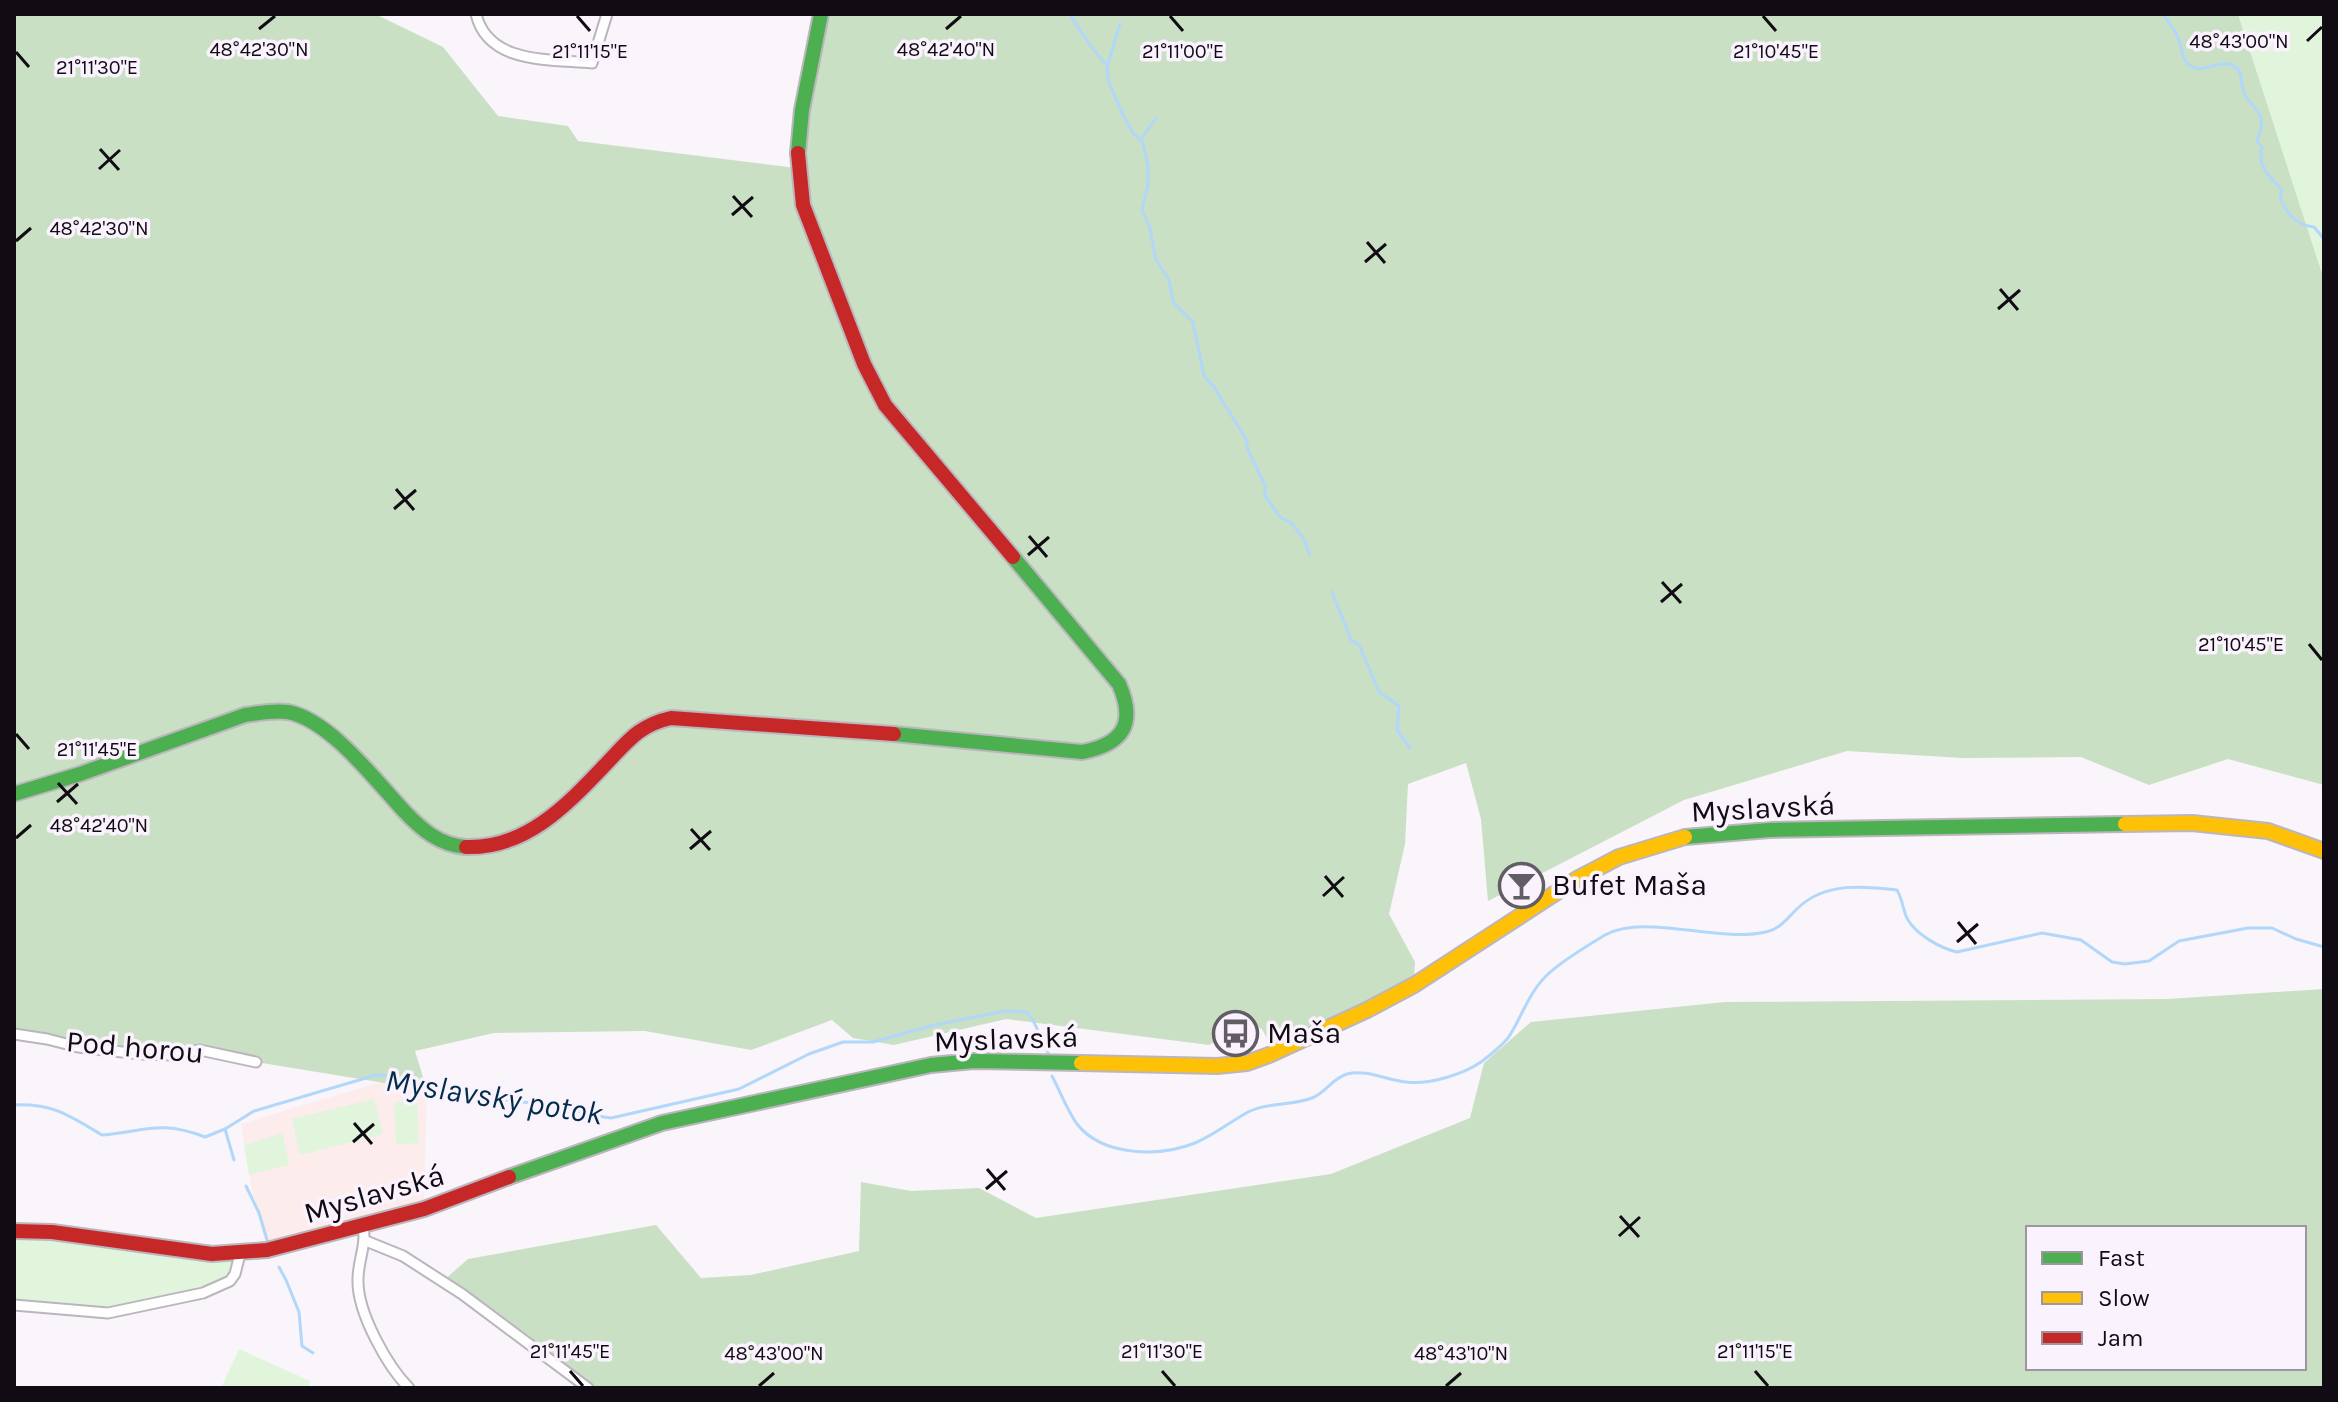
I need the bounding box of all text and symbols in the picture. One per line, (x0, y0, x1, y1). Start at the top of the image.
text: 48°43'00"N (2189, 30, 2289, 53)
text: 48°42'30"N (209, 38, 309, 61)
text: 48°42'40"N (897, 38, 995, 61)
text: 21°11'15"E (552, 40, 628, 63)
text: 21°11'00"E (1142, 40, 1224, 63)
text: 21°10'45"E (1733, 40, 1819, 63)
text: 21°11'30"E (56, 56, 138, 79)
text: 48°42'30"N (49, 217, 149, 240)
text: 21°10'45"E (2198, 633, 2284, 656)
text: 21°11'45"E (57, 738, 137, 761)
street label: Myslavská (1690, 786, 1836, 830)
text: 48°42'40"N (50, 814, 148, 837)
bar icon: Bufet Maša (1497, 861, 1545, 909)
place label: Bufet Maša (1552, 867, 1707, 903)
bus stop icon: Maša (1212, 1009, 1260, 1057)
place label: Maša (1267, 1015, 1341, 1051)
street label: Myslavská (933, 1018, 1079, 1060)
street label: Pod horou (65, 1023, 205, 1071)
water label: Myslavský potok (383, 1062, 606, 1133)
street label: Myslavská (300, 1157, 448, 1231)
legend (2026, 1226, 2306, 1370)
text: Fast (2098, 1244, 2145, 1272)
text: Slow (2098, 1284, 2150, 1312)
text: Jam (2098, 1324, 2143, 1352)
text: 21°11'45"E (530, 1340, 610, 1363)
text: 21°11'30"E (1121, 1340, 1203, 1363)
text: 21°11'15"E (1717, 1340, 1793, 1363)
text: 48°43'00"N (724, 1342, 824, 1365)
text: 48°43'10"N (1414, 1342, 1508, 1365)

